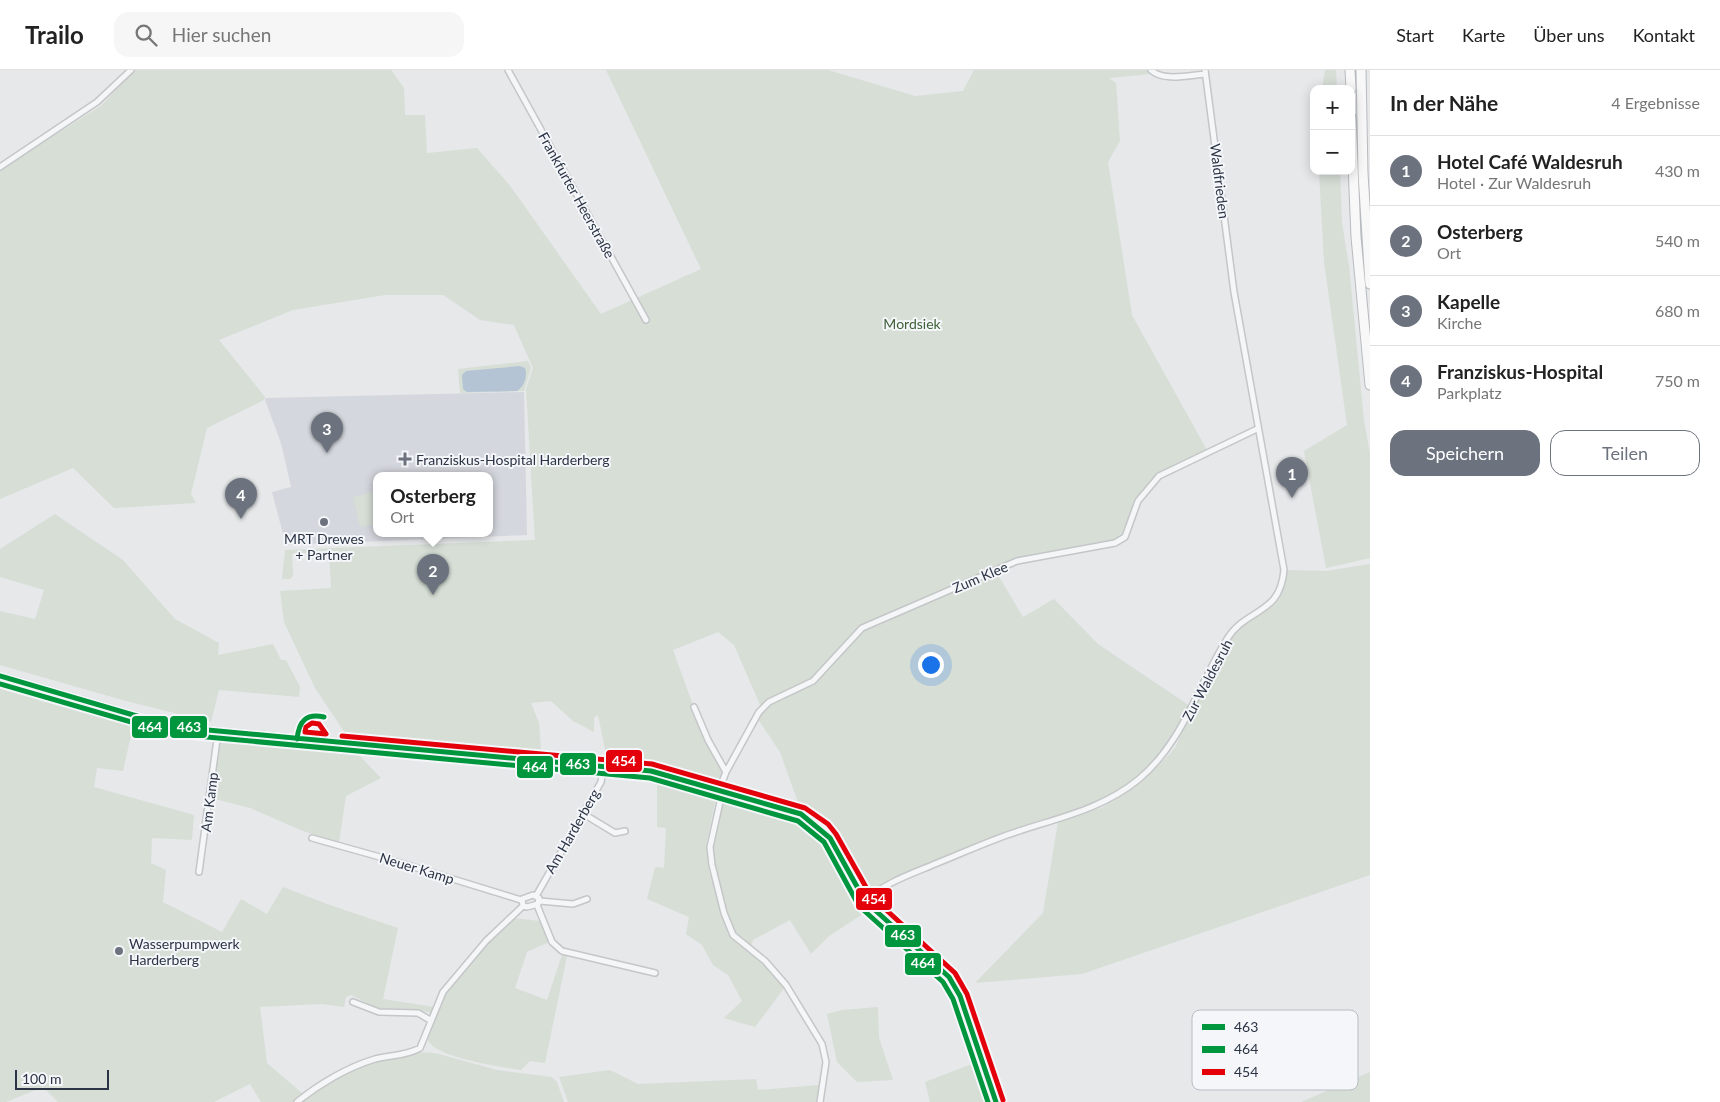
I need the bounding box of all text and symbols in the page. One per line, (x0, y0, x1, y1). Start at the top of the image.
search box (114, 12, 464, 57)
text: Trailo (25, 20, 84, 49)
icon: search (132, 21, 160, 49)
text: Hier suchen (172, 23, 271, 46)
text: Start (1396, 24, 1434, 46)
text: Karte (1462, 24, 1505, 46)
text: Über uns (1533, 24, 1605, 46)
text: Kontakt (1633, 24, 1695, 46)
map controls (1310, 85, 1355, 175)
button: + (1310, 85, 1355, 130)
text: In der Nähe (1390, 90, 1498, 115)
text: 4 Ergebnisse (1611, 93, 1700, 112)
street label: Frankfurter Heerstraße (535, 129, 619, 261)
button: − (1310, 130, 1355, 175)
street label: Waldfrieden (1207, 142, 1233, 220)
text: Hotel Café Waldesruh (1437, 150, 1623, 173)
text: 1 (1401, 161, 1411, 180)
text: 430 m (1655, 161, 1700, 180)
text: Hotel · Zur Waldesruh (1437, 173, 1591, 192)
text: Osterberg (1437, 220, 1523, 243)
text: 2 (1401, 231, 1411, 250)
text: 540 m (1655, 231, 1700, 250)
text: Ort (1437, 243, 1461, 262)
text: Kapelle (1437, 290, 1500, 313)
text: 3 (1401, 301, 1411, 320)
text: 680 m (1655, 301, 1700, 320)
text: Kirche (1437, 313, 1482, 332)
park label: Mordsiek (883, 315, 942, 332)
text: Franziskus-Hospital (1437, 360, 1603, 383)
text: 4 (1401, 371, 1411, 390)
text: 750 m (1655, 371, 1700, 390)
text: Parkplatz (1437, 383, 1502, 402)
pin: 3 (311, 412, 343, 453)
button: Speichern (1390, 430, 1540, 476)
button: Teilen (1550, 430, 1700, 476)
place label: Franziskus-Hospital Harderberg (416, 451, 610, 468)
marker: Franziskus-Hospital Harderberg (398, 452, 412, 466)
pin: 1 (1276, 457, 1308, 498)
popup (373, 472, 493, 537)
pin: 4 (225, 478, 257, 519)
text: Osterberg (390, 484, 476, 507)
text: Ort (390, 507, 414, 526)
marker: MRT Drewes + Partner (318, 516, 330, 528)
place label: MRT Drewes + Partner (284, 530, 364, 563)
pin: 2 (417, 554, 449, 595)
street label: Zum Klee (950, 558, 1010, 596)
street label: Zur Waldesruh (1178, 636, 1236, 724)
your location (918, 652, 944, 678)
line badge: 464 (131, 715, 169, 739)
line badge: 463 (169, 715, 208, 739)
text: 464 (138, 718, 162, 735)
text: 463 (177, 718, 201, 735)
line badge: 454 (605, 749, 643, 773)
line badge: 463 (559, 752, 597, 776)
text: 454 (612, 752, 636, 769)
line badge: 464 (516, 755, 554, 779)
text: 463 (566, 755, 590, 772)
text: 464 (523, 758, 547, 775)
street label: Am Kamp (197, 771, 221, 833)
street label: Am Harderberg (541, 786, 603, 876)
street label: Neuer Kamp (378, 849, 456, 887)
line badge: 454 (855, 887, 893, 911)
text: 454 (862, 890, 886, 907)
line badge: 463 (884, 924, 922, 948)
text: 463 (891, 926, 915, 943)
place label: Wasserpumpwerk Harderberg (129, 935, 241, 968)
marker: Wasserpumpwerk Harderberg (113, 945, 125, 957)
line badge: 464 (904, 952, 942, 976)
text: 464 (911, 954, 935, 971)
legend (1192, 1010, 1358, 1090)
text: 463 (1234, 1018, 1258, 1035)
text: 464 (1234, 1040, 1258, 1057)
text: 454 (1234, 1063, 1258, 1080)
scale bar (15, 1067, 109, 1090)
text: 100 m (22, 1070, 61, 1087)

